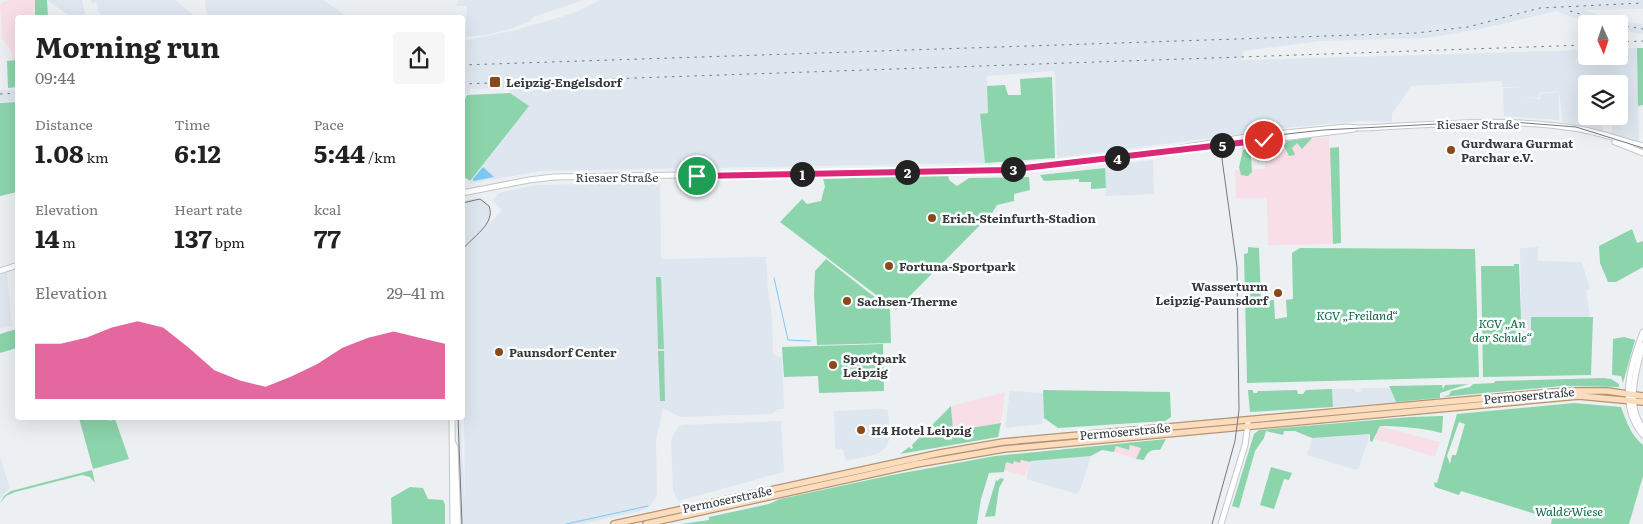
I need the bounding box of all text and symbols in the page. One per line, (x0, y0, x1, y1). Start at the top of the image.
north arrow (1578, 15, 1628, 65)
map controls (1578, 15, 1628, 125)
text: Morning run (35, 25, 220, 67)
button: share (393, 32, 445, 84)
text: 09:44 (35, 65, 75, 89)
place label: Leipzig-Engelsdorf (506, 73, 624, 91)
marker: Leipzig-Engelsdorf (488, 75, 502, 89)
button: layers (1578, 75, 1628, 125)
text: Distance (35, 114, 93, 134)
text: Time (174, 114, 210, 134)
text: Pace (314, 114, 344, 134)
street label: Riesaer Straße (1437, 115, 1519, 133)
pin (1243, 119, 1285, 161)
icon: check (1250, 126, 1278, 154)
pin: 5 (1210, 132, 1234, 158)
text: 1.08 (35, 134, 84, 171)
text: 6:12 (174, 134, 221, 171)
text: 5:44 (314, 134, 365, 171)
place label: Gurdwara Gurmat Parchar e.V. (1461, 134, 1574, 166)
text: 5 (1219, 135, 1226, 155)
marker: Gurdwara Gurmat Parchar e.V. (1445, 144, 1457, 156)
pin: 4 (1104, 146, 1130, 170)
text: km (84, 147, 109, 167)
text: /km (365, 147, 396, 167)
text: 4 (1113, 148, 1122, 168)
pin (676, 155, 718, 197)
pin: 3 (1000, 156, 1026, 182)
text: 3 (1010, 159, 1017, 179)
pin: 2 (894, 160, 920, 184)
icon: arrive (683, 162, 711, 190)
pin: 1 (790, 162, 814, 186)
text: 2 (904, 162, 911, 182)
text: 1 (800, 164, 805, 184)
street label: Riesaer Straße (576, 168, 658, 186)
text: Elevation (35, 199, 98, 219)
text: Heart rate (174, 199, 242, 219)
text: kcal (314, 199, 341, 219)
place label: Erich-Steinfurth-Stadion (942, 209, 1096, 227)
marker: Erich-Steinfurth-Stadion (926, 212, 938, 224)
text: 14 (35, 219, 60, 256)
text: 137 (174, 219, 212, 256)
text: 77 (314, 219, 341, 256)
text: m (60, 232, 76, 252)
text: bpm (212, 232, 245, 252)
place label: Fortuna-Sportpark (899, 257, 1017, 275)
marker: Fortuna-Sportpark (883, 260, 895, 272)
place label: Wasserturm Leipzig-Paunsdorf (1155, 277, 1270, 309)
text: Elevation (35, 280, 107, 304)
text: 29–41 m (386, 280, 445, 304)
marker: Wasserturm Leipzig-Paunsdorf (1272, 287, 1284, 299)
place label: Sachsen-Therme (857, 292, 958, 310)
marker: Sachsen-Therme (841, 295, 853, 307)
park label: KGV „Freiland“ (1316, 306, 1398, 324)
park label: KGV „An der Schule“ (1472, 314, 1532, 346)
place label: Paunsdorf Center (509, 343, 617, 361)
marker: Paunsdorf Center (493, 346, 505, 358)
place label: Sportpark Leipzig (843, 349, 907, 381)
marker: Sportpark Leipzig (827, 359, 839, 371)
street label: Permoserstraße (1483, 382, 1575, 408)
street label: Permoserstraße (1079, 418, 1171, 444)
place label: H4 Hotel Leipzig (871, 421, 972, 439)
marker: H4 Hotel Leipzig (855, 424, 867, 436)
street label: Permoserstraße (681, 481, 773, 517)
park label: Wald&Wiese (1535, 502, 1603, 520)

